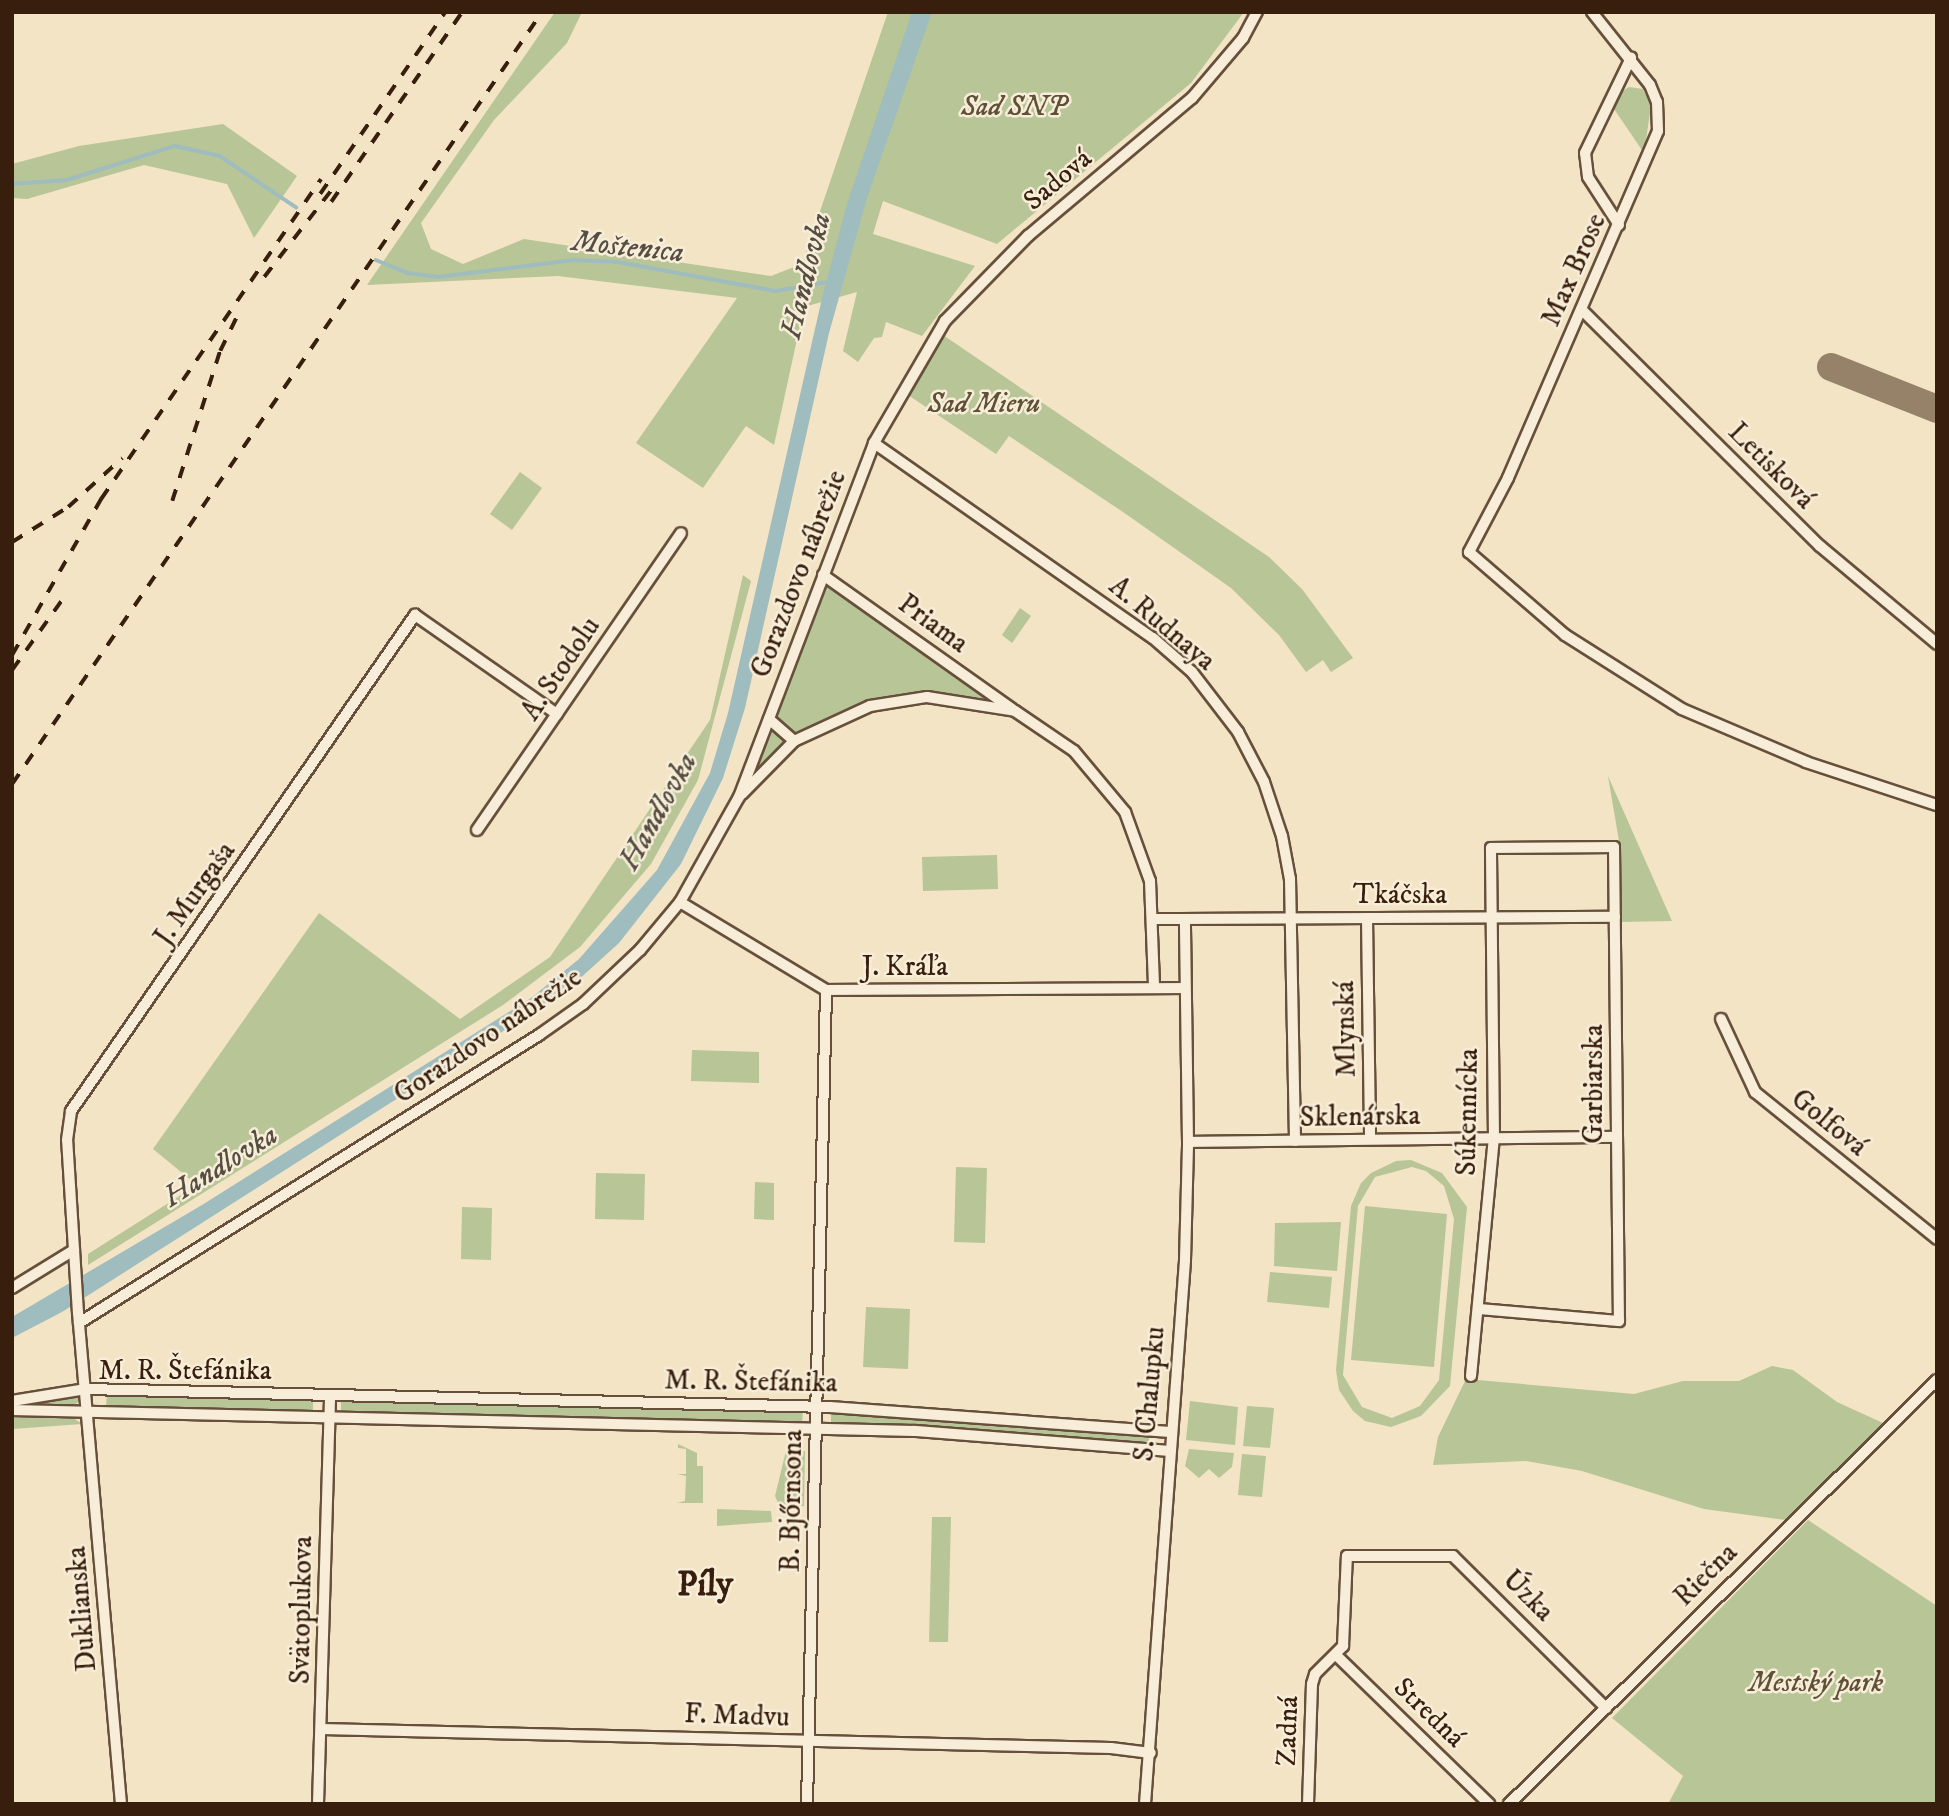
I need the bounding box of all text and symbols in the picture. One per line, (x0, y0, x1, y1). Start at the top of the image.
park label: Sad SNP (961, 90, 1067, 124)
street label: Sadová (1017, 142, 1099, 218)
street label: Max Brose (1534, 208, 1614, 332)
water label: Handlovka (774, 209, 840, 343)
water label: Moštenica (570, 224, 686, 272)
park label: Sad Mieru (928, 387, 1040, 421)
street label: Letisková (1721, 416, 1821, 516)
street label: Gorazdovo nábrežie (744, 466, 854, 682)
street label: A. Rudnaya (1102, 570, 1222, 678)
street label: Priama (891, 587, 975, 661)
street label: A. Stodolu (514, 611, 608, 727)
water label: Handlovka (612, 747, 706, 877)
street label: J. Murgaša (147, 836, 243, 952)
street label: Tkáčska (1353, 878, 1447, 912)
street label: J. Kráľa (862, 950, 948, 984)
street label: Gorazdovo nábrežie (388, 961, 588, 1111)
street label: Mlynská (1328, 980, 1364, 1078)
street label: Garbiarska (1577, 1024, 1611, 1144)
street label: Súkennícka (1450, 1048, 1486, 1176)
street label: Golfová (1784, 1082, 1874, 1164)
street label: Sklenárska (1299, 1099, 1421, 1135)
water label: Handlovka (157, 1118, 285, 1216)
street label: S. Chalupku (1127, 1325, 1173, 1463)
street label: M. R. Štefánika (98, 1354, 272, 1388)
street label: M. R. Štefánika (664, 1364, 838, 1400)
street label: B. Bjőrnsona (774, 1429, 810, 1573)
street label: Svätoplukova (284, 1536, 320, 1684)
street label: Riečna (1667, 1536, 1745, 1614)
street label: Duklianska (60, 1545, 104, 1673)
street label: Úzka (1495, 1563, 1561, 1629)
district label: Píly (677, 1564, 733, 1606)
park label: Mestský park (1749, 1666, 1883, 1700)
street label: Stredná (1386, 1671, 1472, 1755)
street label: Zadná (1270, 1695, 1306, 1767)
street label: F. Madvu (684, 1697, 790, 1735)

